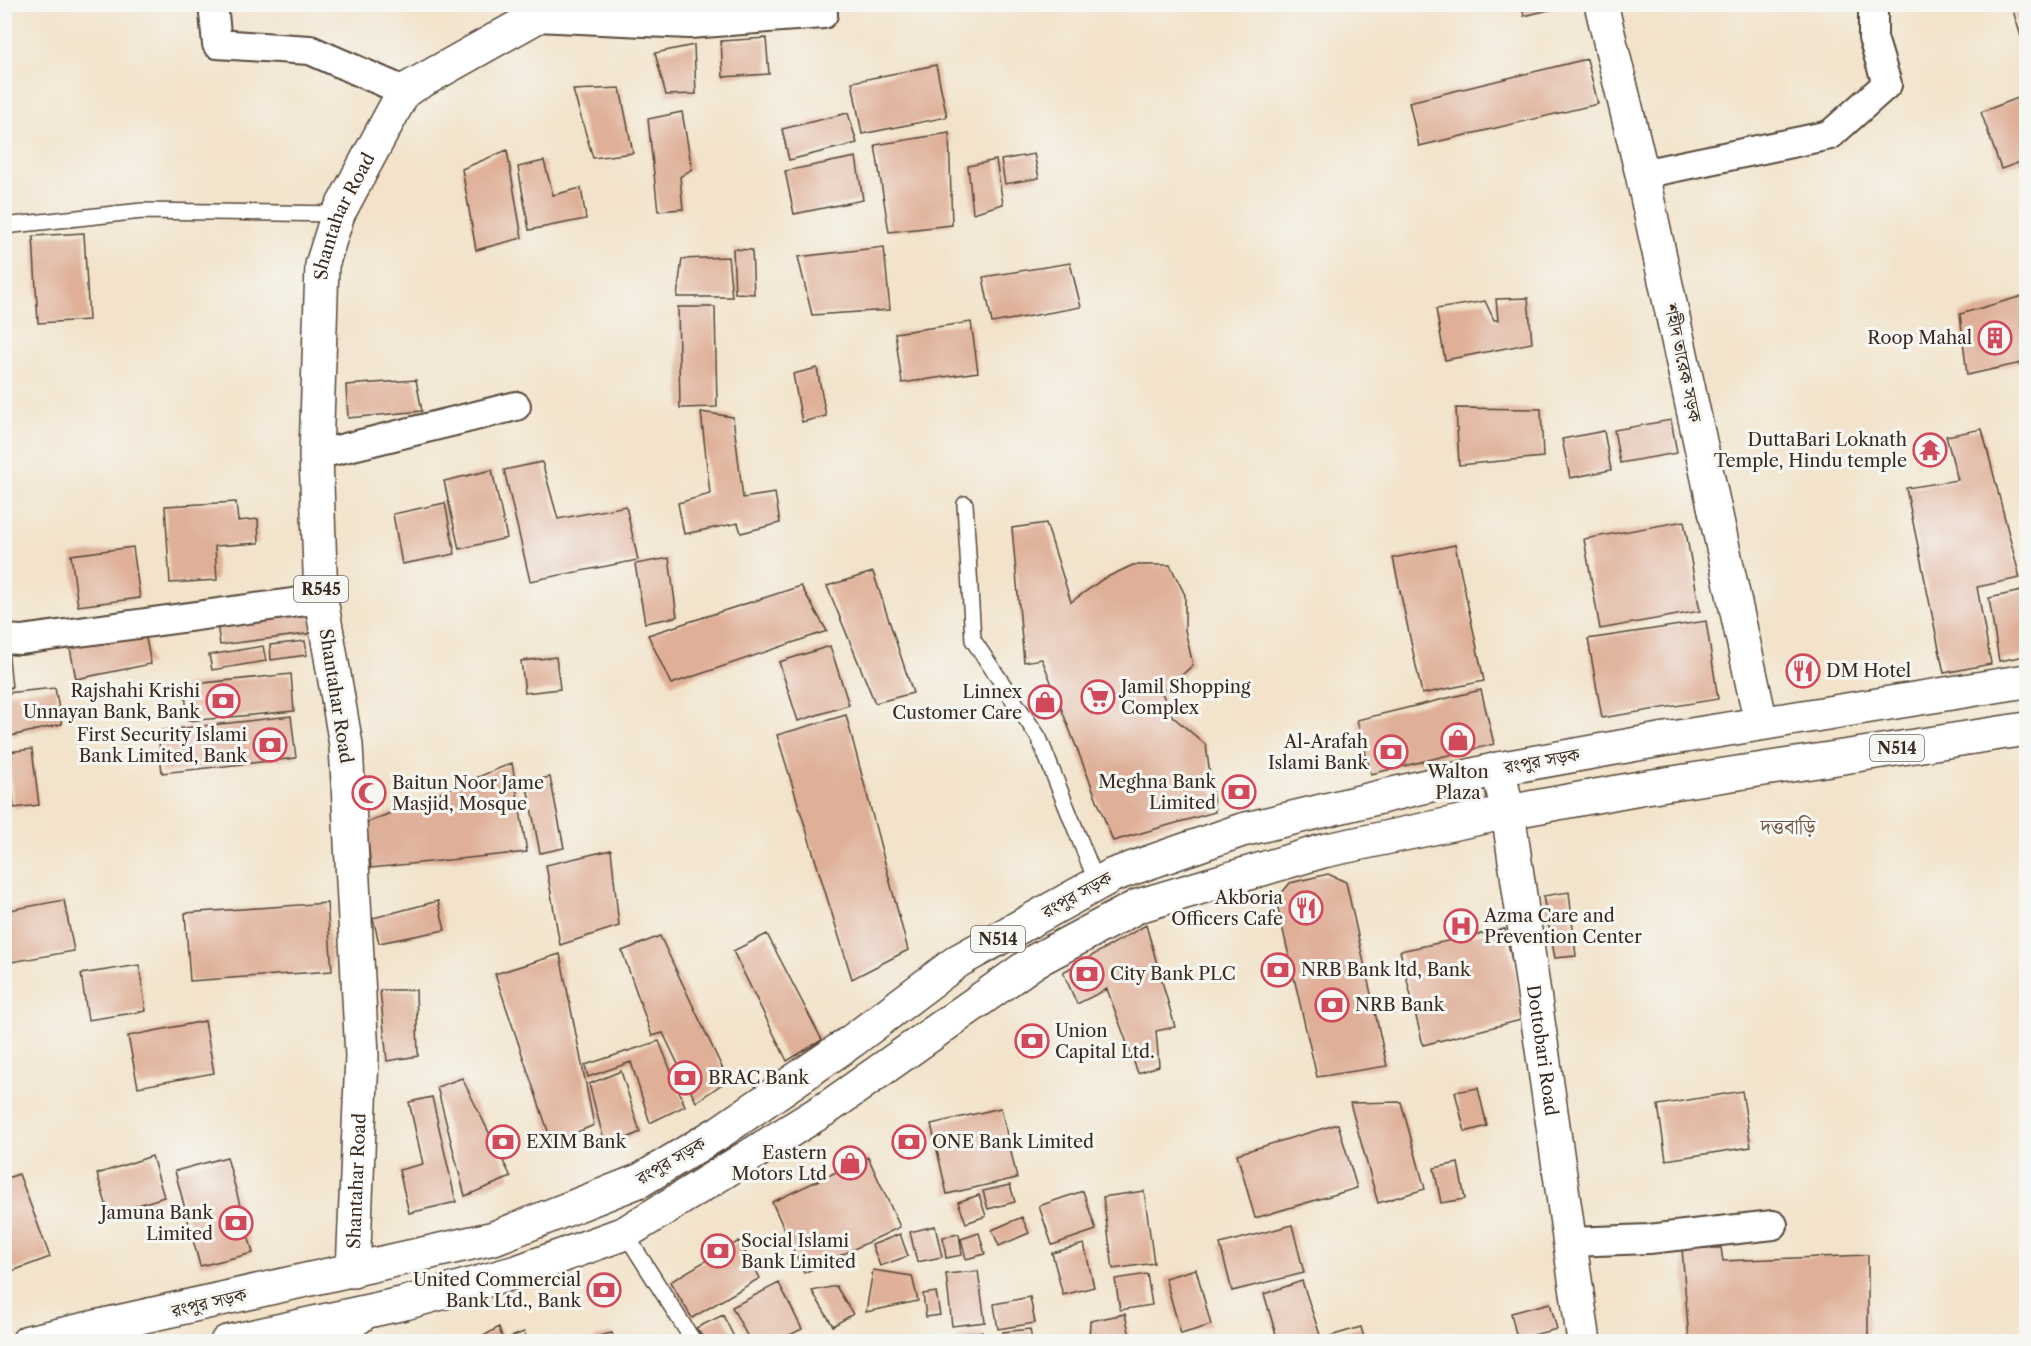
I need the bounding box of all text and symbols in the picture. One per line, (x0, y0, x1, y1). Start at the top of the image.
street label: Shantahar Road (310, 149, 380, 280)
street label: শহীদ তারেক সড়ক (1660, 301, 1707, 426)
building icon: Roop Mahal (1977, 320, 2013, 356)
place label: Roop Mahal (1867, 327, 1972, 349)
place label: DuttaBari Loknath Temple, Hindu temple (1714, 429, 1907, 472)
temple icon: DuttaBari Loknath Temple, Hindu temple (1912, 432, 1948, 468)
road number: R545 (294, 576, 348, 602)
street label: Shantahar Road (314, 627, 358, 765)
restaurant icon: DM Hotel (1785, 653, 1821, 689)
place label: DM Hotel (1826, 660, 1911, 682)
place label: Jamil Shopping Complex (1118, 676, 1251, 719)
supermarket icon: Jamil Shopping Complex (1080, 679, 1116, 715)
place label: Rajshahi Krishi Unnayan Bank, Bank (23, 680, 202, 723)
place label: Linnex Customer Care (892, 681, 1023, 724)
bank icon: Rajshahi Krishi Unnayan Bank, Bank (205, 683, 241, 719)
shop icon: Linnex Customer Care (1027, 684, 1063, 720)
shop icon: Walton Plaza (1440, 722, 1476, 758)
place label: First Security Islami Bank Limited, Bank (77, 724, 249, 767)
bank icon: First Security Islami Bank Limited, Bank (252, 727, 288, 763)
place label: Al-Arafah Islami Bank (1268, 731, 1370, 774)
bank icon: Al-Arafah Islami Bank (1373, 734, 1409, 770)
road number: N514 (1870, 735, 1924, 761)
street label: রংপুর সড়ক (1502, 743, 1583, 779)
place label: Walton Plaza (1426, 761, 1489, 804)
place label: Meghna Bank Limited (1098, 771, 1218, 814)
place label: Baitun Noor Jame Masjid, Mosque (392, 772, 544, 815)
bank icon: Meghna Bank Limited (1221, 774, 1257, 810)
mosque icon: Baitun Noor Jame Masjid, Mosque (351, 775, 387, 811)
district label: দত্তবাড়ি (1760, 815, 1816, 839)
street label: রংপুর সড়ক (1037, 866, 1117, 924)
place label: Akboria Officers Cafe (1171, 887, 1283, 930)
restaurant icon: Akboria Officers Cafe (1288, 890, 1324, 926)
place label: Azma Care and Prevention Center (1483, 905, 1642, 948)
hospital icon: Azma Care and Prevention Center (1443, 908, 1479, 944)
road number: N514 (971, 926, 1025, 952)
bank icon: NRB Bank ltd, Bank (1260, 952, 1296, 988)
bank icon: City Bank PLC (1069, 956, 1105, 992)
place label: NRB Bank ltd, Bank (1301, 959, 1472, 981)
place label: City Bank PLC (1110, 963, 1236, 985)
street label: Dottobari Road (1522, 983, 1562, 1117)
bank icon: NRB Bank (1314, 987, 1350, 1023)
place label: NRB Bank (1355, 994, 1446, 1016)
place label: Union Capital Ltd. (1055, 1020, 1155, 1063)
bank icon: Union Capital Ltd. (1014, 1023, 1050, 1059)
bank icon: BRAC Bank (667, 1060, 703, 1096)
place label: BRAC Bank (708, 1067, 810, 1089)
street label: Shantahar Road (343, 1113, 371, 1250)
bank icon: EXIM Bank (485, 1124, 521, 1160)
bank icon: ONE Bank Limited (891, 1124, 927, 1160)
place label: EXIM Bank (526, 1131, 628, 1153)
place label: ONE Bank Limited (932, 1131, 1094, 1153)
street label: রংপুর সড়ক (632, 1132, 711, 1190)
place label: Eastern Motors Ltd (731, 1142, 827, 1185)
shop icon: Eastern Motors Ltd (832, 1145, 868, 1181)
place label: Jamuna Bank Limited (97, 1202, 215, 1245)
bank icon: Jamuna Bank Limited (218, 1205, 254, 1241)
place label: Social Islami Bank Limited (741, 1230, 856, 1273)
bank icon: Social Islami Bank Limited (700, 1233, 736, 1269)
place label: United Commercial Bank Ltd., Bank (413, 1269, 583, 1312)
bank icon: United Commercial Bank Ltd., Bank (586, 1272, 622, 1308)
street label: রংপুর সড়ক (168, 1283, 250, 1323)

